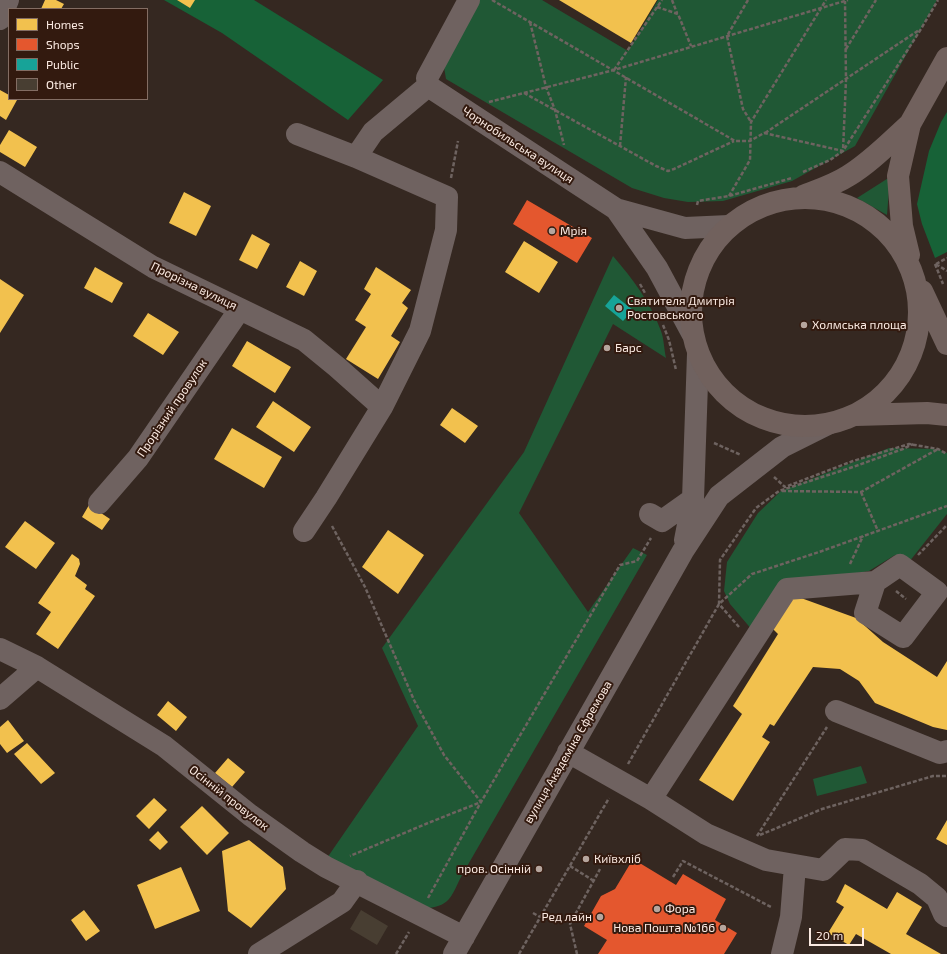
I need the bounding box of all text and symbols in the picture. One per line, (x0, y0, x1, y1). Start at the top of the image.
legend (8, 8, 148, 100)
text: Homes (46, 17, 84, 31)
text: Shops (46, 37, 80, 51)
text: Public (46, 57, 79, 71)
text: Other (46, 77, 77, 91)
street label: Чорнобильська вулиця (460, 104, 576, 186)
place label: Мрія (560, 224, 587, 238)
marker: Мрія (547, 226, 557, 236)
street label: Прорізна вулиця (149, 259, 239, 313)
place label: Святителя Дмитрія Ростовського (627, 294, 735, 322)
marker: Святителя Дмитрія Ростовського (614, 303, 624, 313)
place label: Холмська площа (812, 318, 907, 332)
marker: Холмська площа (799, 320, 809, 330)
place label: Барс (615, 341, 642, 355)
marker: Барс (602, 343, 612, 353)
street label: Прорізний провулок (134, 356, 210, 460)
street label: вулиця Академіка Єфремова (521, 678, 615, 826)
street label: Осінній провулок (186, 762, 272, 834)
place label: Київхліб (594, 852, 641, 866)
marker: Київхліб (581, 854, 591, 864)
place label: пров. Осінній (457, 862, 531, 876)
marker: пров. Осінній (534, 864, 544, 874)
place label: Фора (665, 902, 695, 916)
marker: Фора (652, 904, 662, 914)
place label: Ред лайн (541, 910, 592, 924)
marker: Ред лайн (595, 912, 605, 922)
scale bar (811, 920, 866, 946)
place label: Нова Пошта №166 (613, 921, 715, 935)
marker: Нова Пошта №166 (718, 923, 728, 933)
text: 20 m (816, 928, 843, 942)

